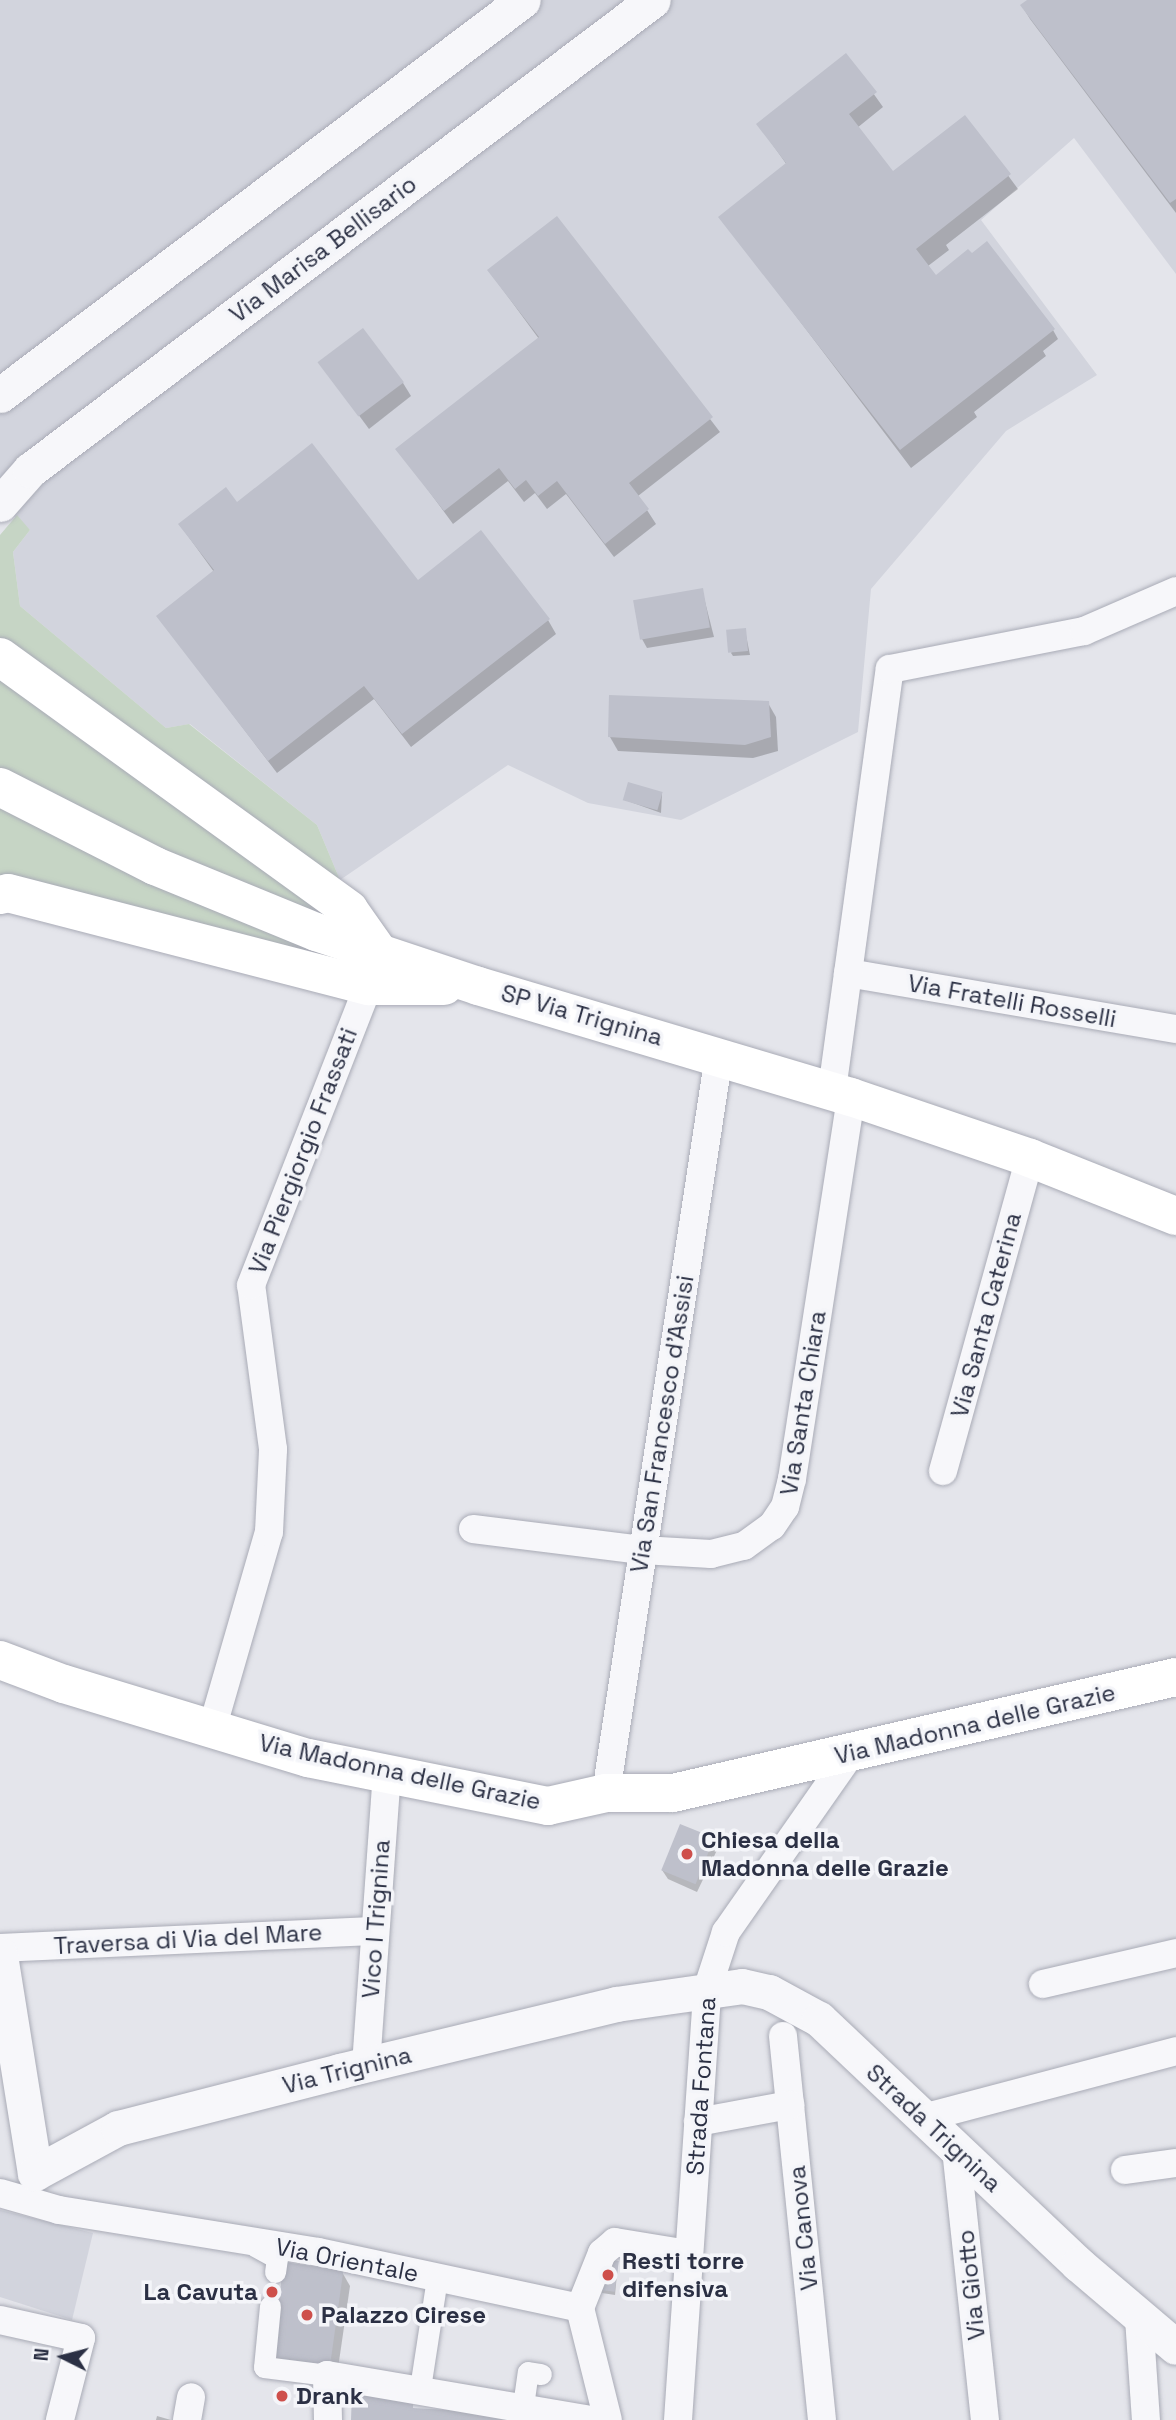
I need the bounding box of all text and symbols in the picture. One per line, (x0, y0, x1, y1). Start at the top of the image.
street label: Via Marisa Bellisario (224, 169, 422, 329)
street label: Via Fratelli Rosselli (906, 968, 1118, 1034)
street label: SP Via Trignina (497, 978, 667, 1052)
street label: Via Piergiorgio Frassati (243, 1024, 363, 1278)
street label: Via Santa Caterina (945, 1209, 1027, 1421)
street label: Via San Francesco d'Assisi (624, 1273, 700, 1575)
street label: Via Santa Chiara (774, 1309, 832, 1497)
street label: Via Madonna delle Grazie (832, 1678, 1118, 1770)
street label: Via Madonna delle Grazie (256, 1728, 544, 1816)
place label: Chiesa della Madonna delle Grazie (701, 1826, 949, 1882)
street label: Vico I Trignina (356, 1838, 396, 2000)
marker: Chiesa della Madonna delle Grazie (679, 1846, 695, 1862)
street label: Traversa di Via del Mare (53, 1918, 323, 1960)
street label: Strada Fontana (680, 1996, 722, 2176)
street label: Via Trignina (279, 2040, 415, 2100)
street label: Strada Trignina (860, 2058, 1008, 2198)
street label: Via Canova (782, 2164, 824, 2292)
street label: Via Giotto (951, 2228, 991, 2342)
street label: Via Orientale (273, 2232, 421, 2288)
place label: Resti torre difensiva (622, 2247, 744, 2303)
marker: Resti torre difensiva (600, 2267, 616, 2283)
place label: La Cavuta (144, 2278, 258, 2306)
marker: La Cavuta (264, 2284, 280, 2300)
place label: Palazzo Cirese (321, 2301, 486, 2329)
marker: Palazzo Cirese (299, 2307, 315, 2323)
north arrow (28, 2322, 98, 2392)
text: N (29, 2347, 55, 2362)
place label: Drank (296, 2382, 363, 2410)
marker: Drank (274, 2388, 290, 2404)

